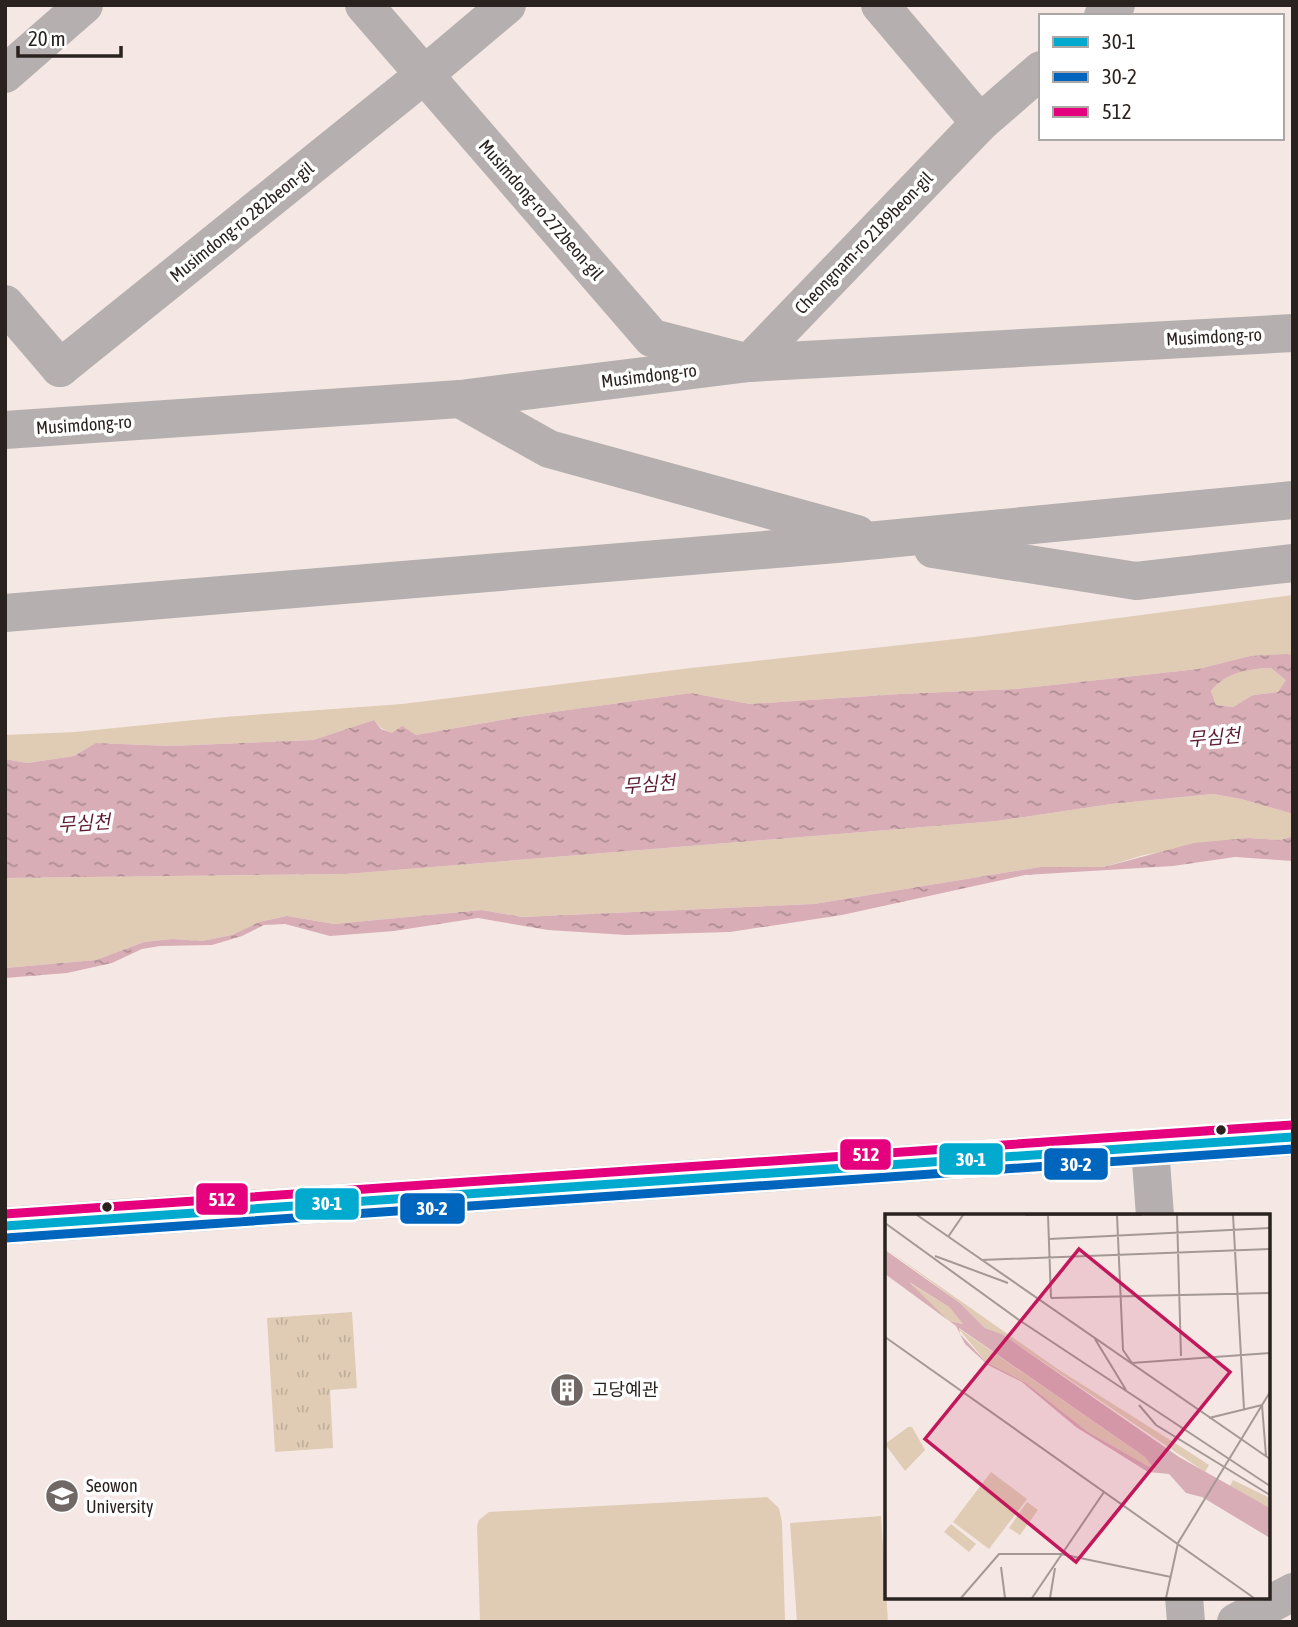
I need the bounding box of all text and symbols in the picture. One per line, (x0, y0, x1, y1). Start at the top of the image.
scale bar (18, 14, 121, 58)
legend (1039, 14, 1284, 140)
text: 20 m (28, 26, 66, 50)
text: 30-1 (1102, 29, 1136, 53)
text: 30-2 (1102, 64, 1137, 88)
text: 512 (1102, 99, 1132, 123)
street label: Musimdong-ro 272beon-gil (475, 135, 608, 284)
street label: Musimdong-ro 282beon-gil (166, 157, 318, 286)
street label: Cheongnam-ro 2189beon-gil (790, 167, 937, 318)
street label: Musimdong-ro (1166, 324, 1262, 349)
street label: Musimdong-ro (600, 359, 698, 392)
street label: Musimdong-ro (35, 411, 133, 438)
water label: 무심천 (1187, 724, 1243, 750)
water label: 무심천 (622, 771, 678, 797)
water label: 무심천 (57, 810, 112, 836)
unlabelled marker (1214, 1123, 1228, 1137)
line badge: 512 (839, 1138, 892, 1171)
line badge: 30-1 (938, 1142, 1004, 1176)
text: 512 (853, 1143, 879, 1165)
line badge: 30-2 (1043, 1147, 1109, 1181)
text: 30-1 (956, 1148, 986, 1170)
text: 30-2 (1060, 1153, 1092, 1175)
line badge: 512 (195, 1182, 249, 1216)
line badge: 30-1 (294, 1187, 360, 1221)
text: 512 (209, 1188, 235, 1210)
text: 30-1 (312, 1192, 342, 1214)
line badge: 30-2 (399, 1192, 466, 1225)
text: 30-2 (416, 1197, 448, 1219)
unlabelled marker (100, 1200, 114, 1214)
inset map (885, 1214, 1270, 1599)
building icon: 고당예관 (548, 1371, 586, 1409)
place label: 고당예관 (592, 1379, 659, 1400)
place label: Seowon University (86, 1475, 153, 1517)
school or university icon: Seowon University (43, 1477, 81, 1515)

